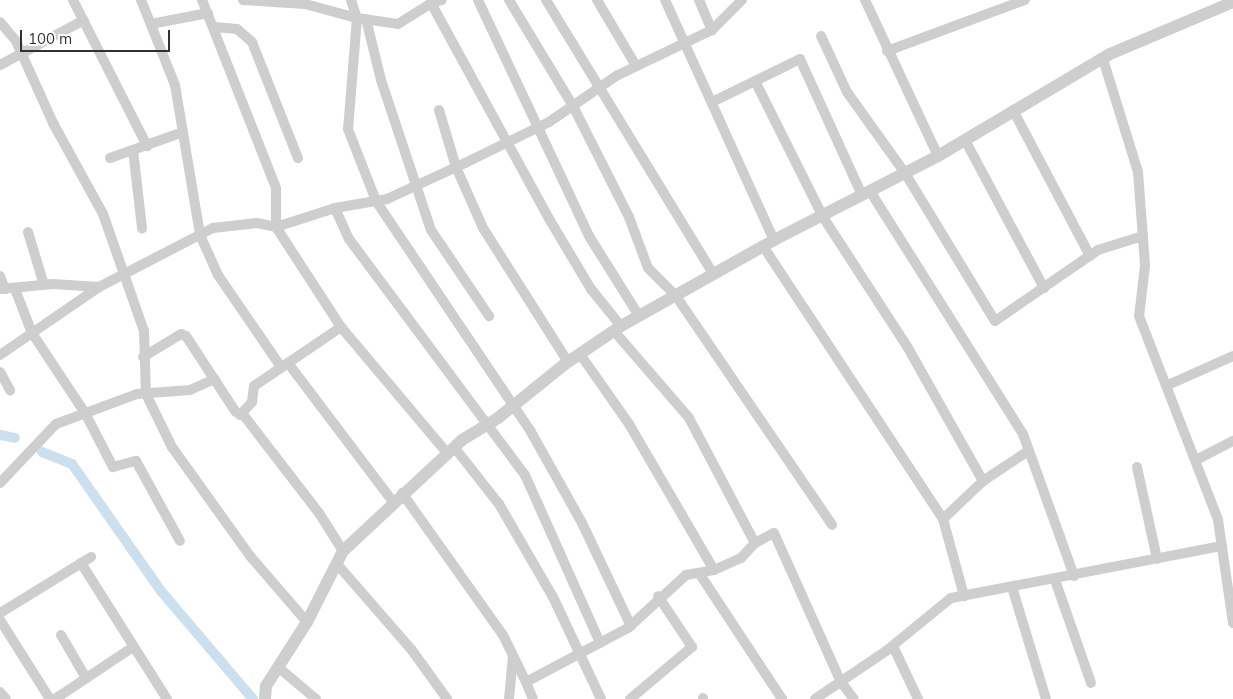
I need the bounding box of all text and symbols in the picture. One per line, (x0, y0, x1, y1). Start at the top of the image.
scale bar (22, 20, 172, 52)
text: 100 m (28, 29, 72, 48)

